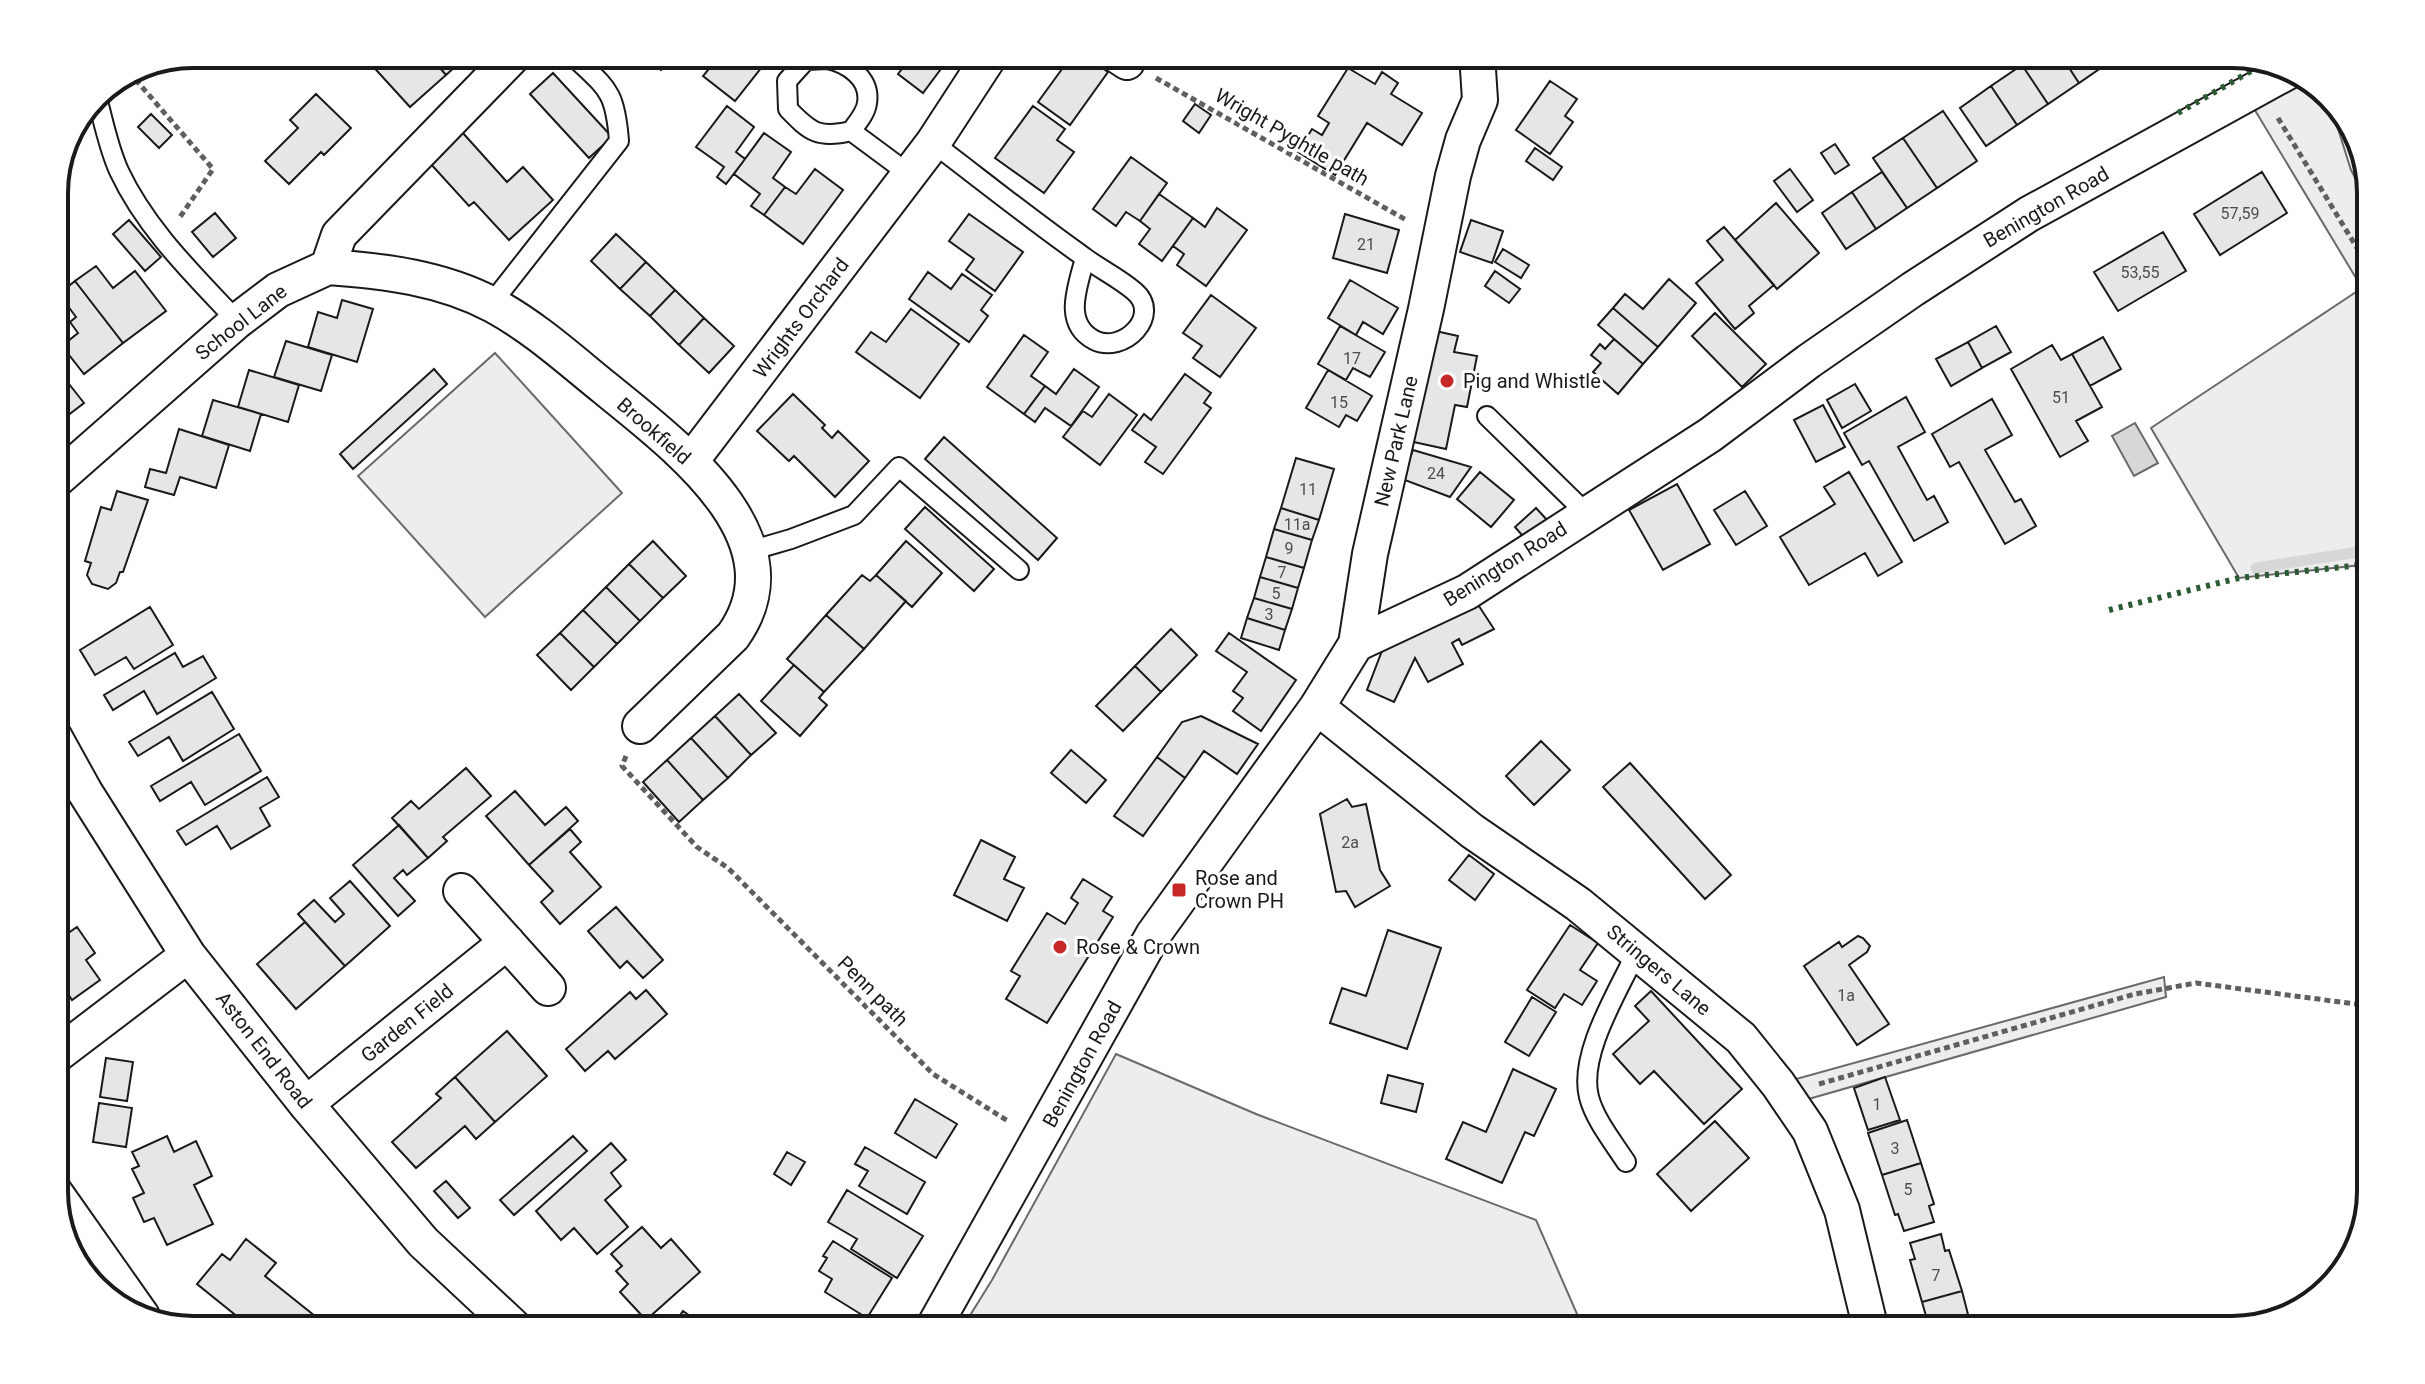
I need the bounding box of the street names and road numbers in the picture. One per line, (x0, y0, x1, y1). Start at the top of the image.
street label: Wright Pyghtle path (1211, 83, 1373, 191)
street label: Benington Road (1979, 161, 2113, 253)
street label: Wrights Orchard (748, 253, 854, 383)
street label: School Lane (191, 279, 291, 365)
street label: New Park Lane (1369, 373, 1423, 509)
street label: Brookfield (612, 392, 696, 470)
street label: Benington Road (1439, 516, 1571, 612)
street label: Stringers Lane (1602, 920, 1716, 1020)
street label: Penn path (833, 951, 913, 1031)
street label: Garden Field (356, 979, 458, 1067)
street label: Aston End Road (211, 987, 317, 1113)
street label: Benington Road (1037, 997, 1127, 1131)

